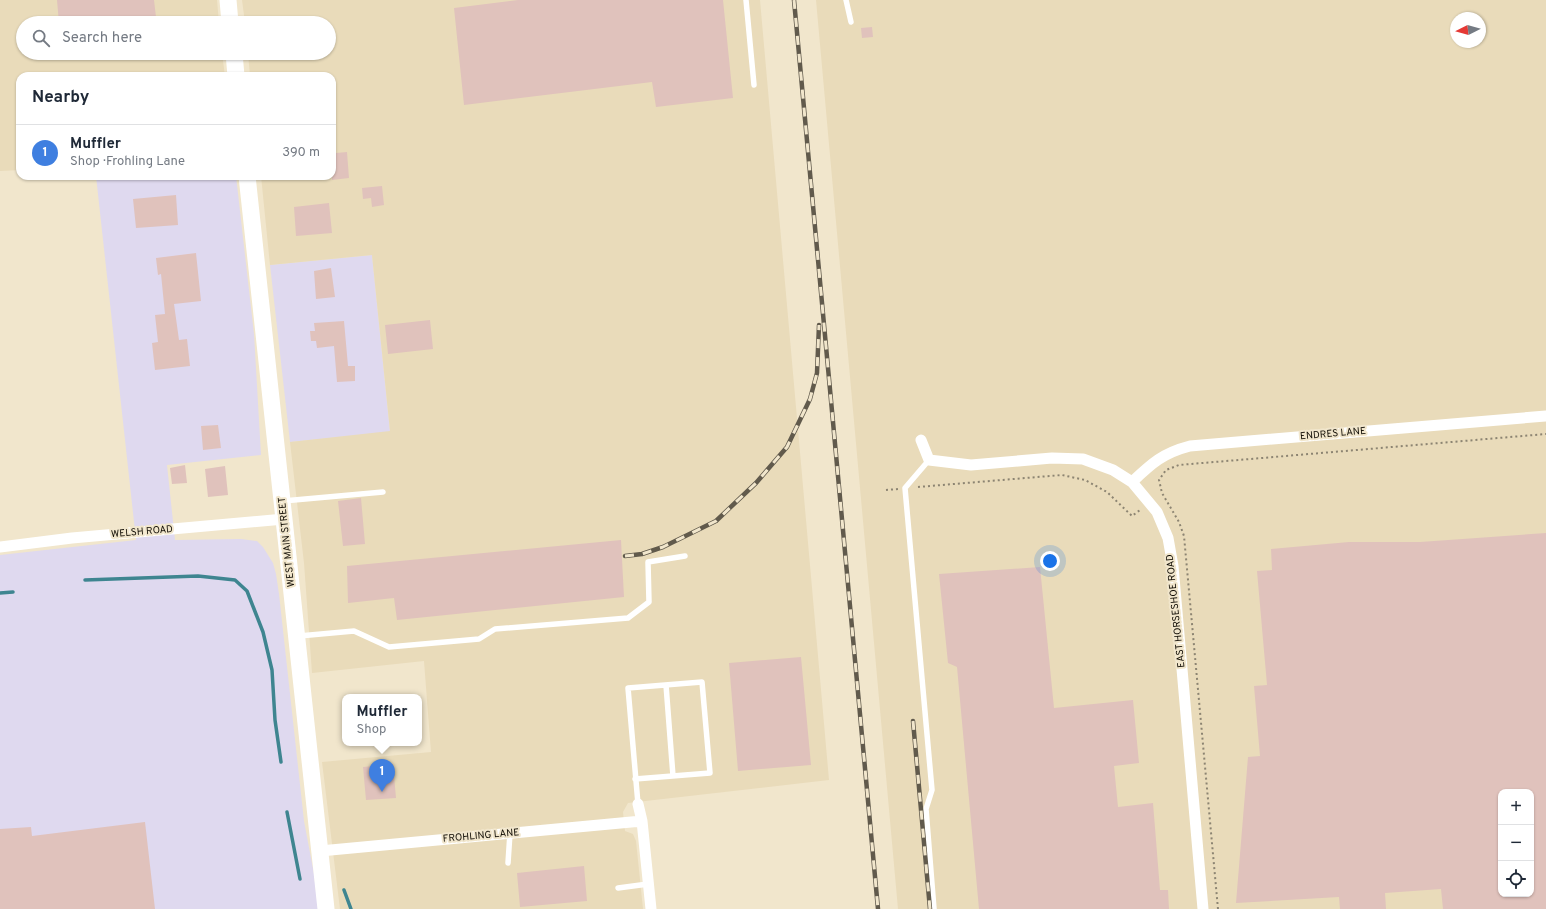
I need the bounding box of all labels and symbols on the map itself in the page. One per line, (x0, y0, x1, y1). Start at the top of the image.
north arrow (1450, 12, 1486, 48)
street label: ENDRES LANE (1300, 425, 1366, 443)
street label: WEST MAIN STREET (276, 496, 298, 588)
street label: WELSH ROAD (111, 523, 174, 541)
your location (1040, 551, 1060, 571)
street label: EAST HORSESHOE ROAD (1164, 553, 1188, 668)
pin: 1 (369, 759, 395, 792)
street label: FROHLING LANE (442, 826, 520, 846)

